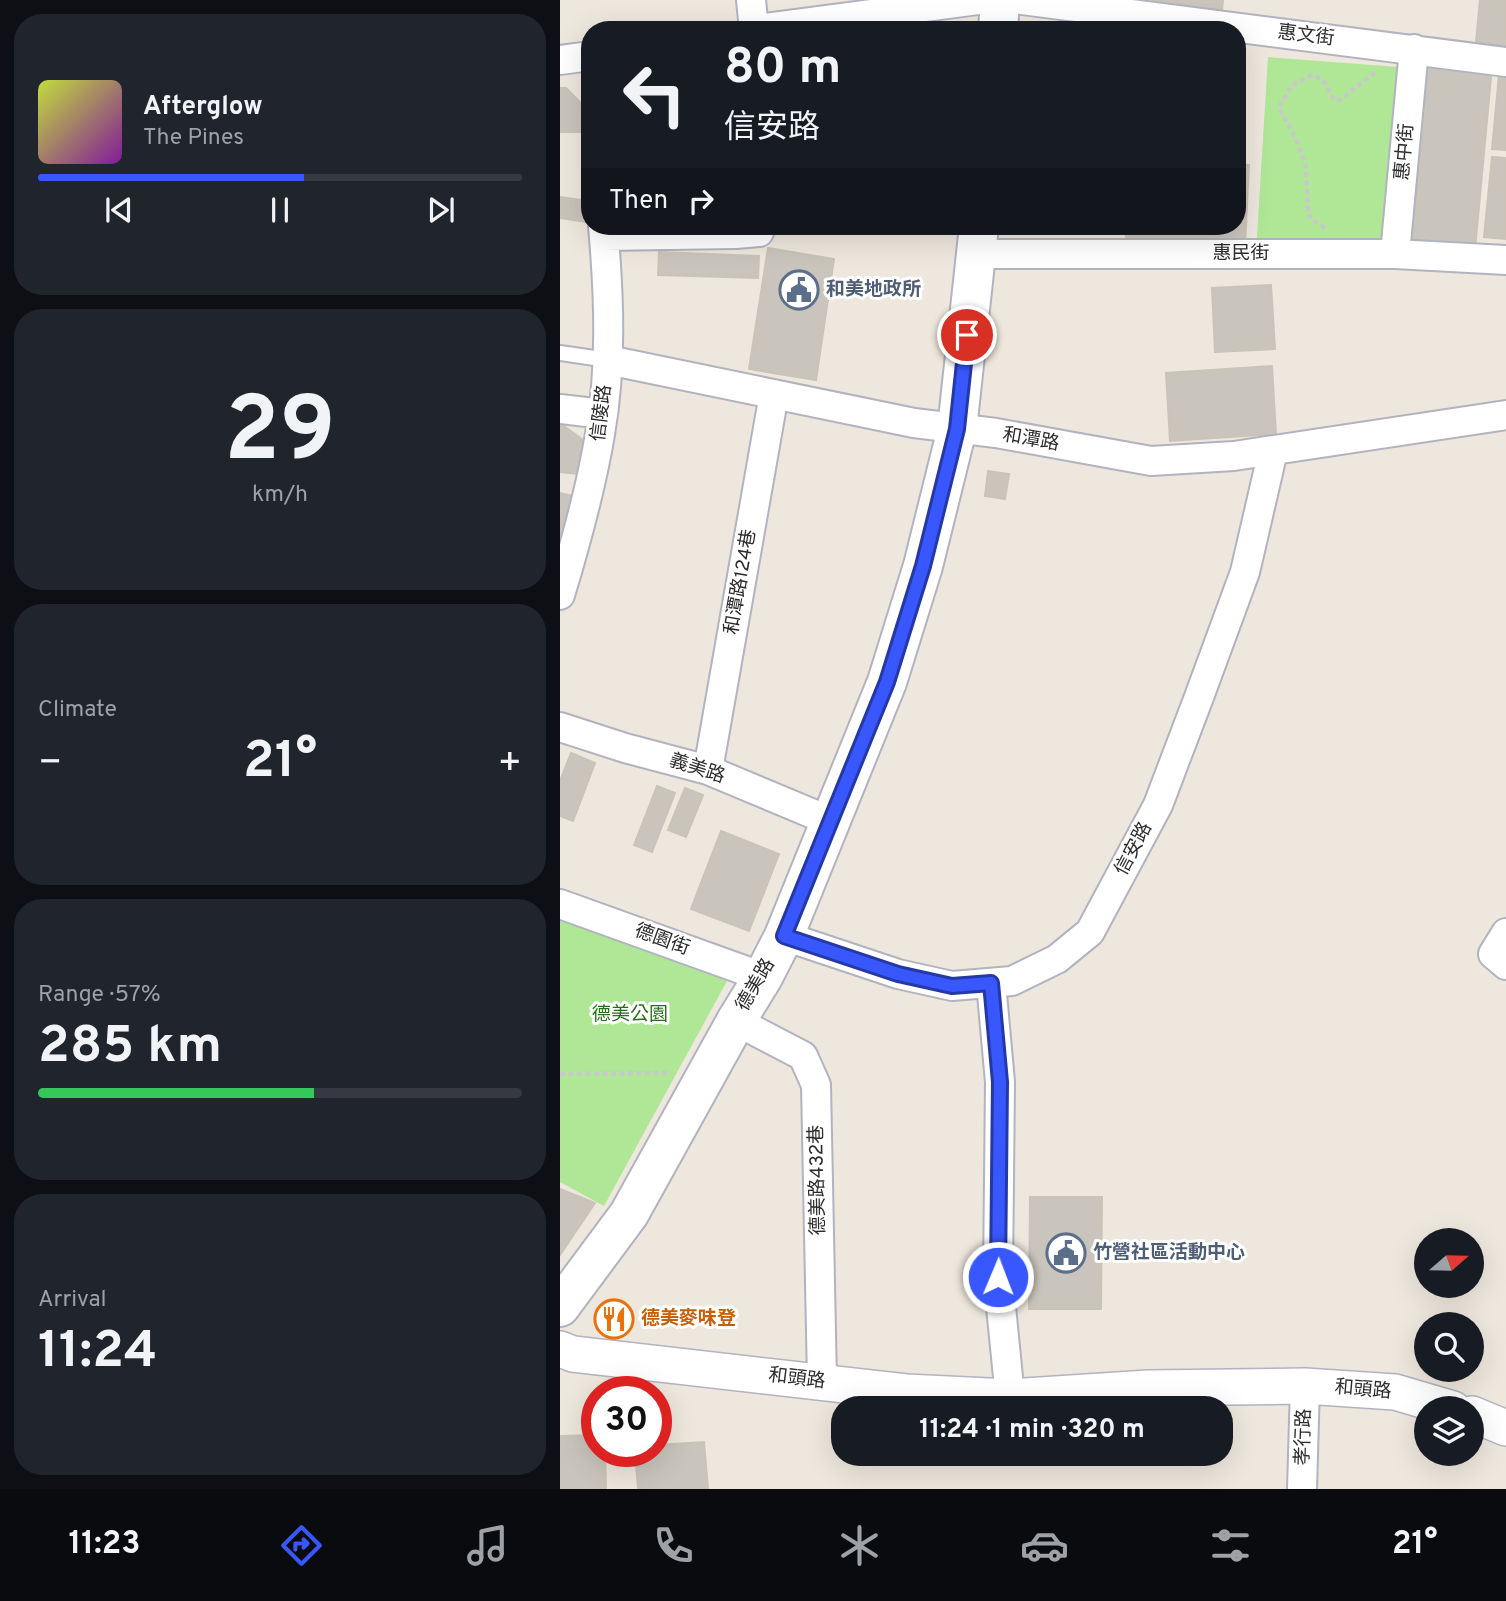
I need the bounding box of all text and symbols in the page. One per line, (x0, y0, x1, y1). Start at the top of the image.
street label: 惠文街 (1276, 21, 1336, 51)
text: 80 m (724, 39, 841, 101)
icon: left (609, 49, 700, 140)
text: Afterglow (143, 91, 263, 124)
text: 信安路 (724, 109, 820, 149)
street label: 惠中街 (1391, 123, 1419, 181)
text: The Pines (143, 124, 244, 153)
icon: right (682, 182, 720, 220)
text: Then (609, 185, 668, 218)
icon: previous (100, 191, 138, 229)
icon: pause (261, 191, 299, 229)
icon: next (422, 191, 460, 229)
street label: 惠民街 (1212, 242, 1270, 266)
public building icon: 和美地政所 (778, 269, 820, 311)
place label: 和美地政所 (826, 278, 921, 302)
pin (937, 305, 997, 365)
icon: arrive (948, 316, 986, 354)
text: 29 (224, 378, 336, 493)
street label: 信陵路 (587, 383, 617, 443)
street label: 和潭路 (1001, 423, 1061, 457)
text: km/h (252, 481, 308, 510)
street label: 和潭路124巷 (720, 528, 762, 636)
text: Climate (38, 696, 117, 725)
text: 21° (243, 730, 317, 796)
text: − (38, 740, 63, 789)
text: + (497, 740, 522, 789)
street label: 義美路 (666, 749, 728, 789)
street label: 信安路 (1110, 818, 1158, 880)
street label: 德園街 (631, 919, 693, 961)
street label: 德美路 (731, 954, 781, 1016)
text: Range · 57% (38, 981, 161, 1010)
park label: 德美公園 (592, 1003, 668, 1027)
text: 285 km (38, 1015, 222, 1081)
street label: 德美路432巷 (805, 1125, 831, 1235)
north arrow (1414, 1228, 1484, 1298)
map controls (1414, 1228, 1484, 1466)
public building icon: 竹營社區活動中心 (1045, 1232, 1087, 1274)
position arrow (961, 1240, 1035, 1314)
place label: 竹營社區活動中心 (1093, 1241, 1245, 1265)
text: Arrival (38, 1286, 107, 1315)
restaurant icon: 德美麥味登 (593, 1298, 635, 1340)
place label: 德美麥味登 (641, 1307, 736, 1331)
button: search (1414, 1312, 1484, 1382)
text: 11:24 (38, 1320, 157, 1386)
street label: 和頭路 (767, 1364, 827, 1394)
speed limit sign: 30 (581, 1376, 672, 1467)
street label: 和頭路 (1334, 1376, 1392, 1404)
button: layers (1414, 1396, 1484, 1466)
street label: 孝行路 (1291, 1408, 1317, 1466)
text: 11:24 · 1 min · 320 m (919, 1414, 1145, 1447)
icon: directions (277, 1521, 326, 1570)
icon: music (463, 1521, 512, 1570)
icon: phone (649, 1521, 698, 1570)
icon: climate (835, 1521, 884, 1570)
icon: car (1020, 1521, 1069, 1570)
icon: filters (1206, 1521, 1255, 1570)
text: 11:23 (68, 1525, 141, 1565)
text: 21° (1392, 1525, 1438, 1565)

